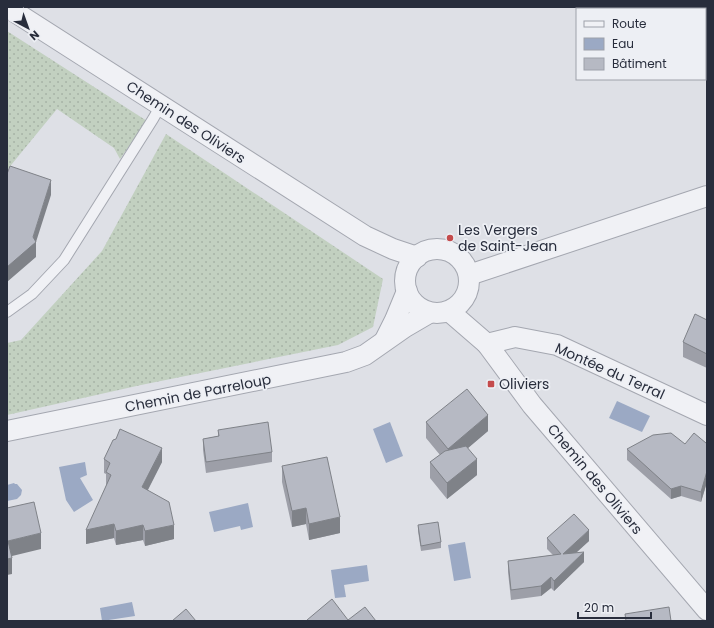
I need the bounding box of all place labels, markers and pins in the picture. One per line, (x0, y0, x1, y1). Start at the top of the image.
place label: Les Vergers de Saint-Jean (458, 220, 557, 256)
marker: Les Vergers de Saint-Jean (445, 233, 455, 243)
place label: Oliviers (499, 374, 549, 394)
marker: Oliviers (486, 379, 496, 389)

